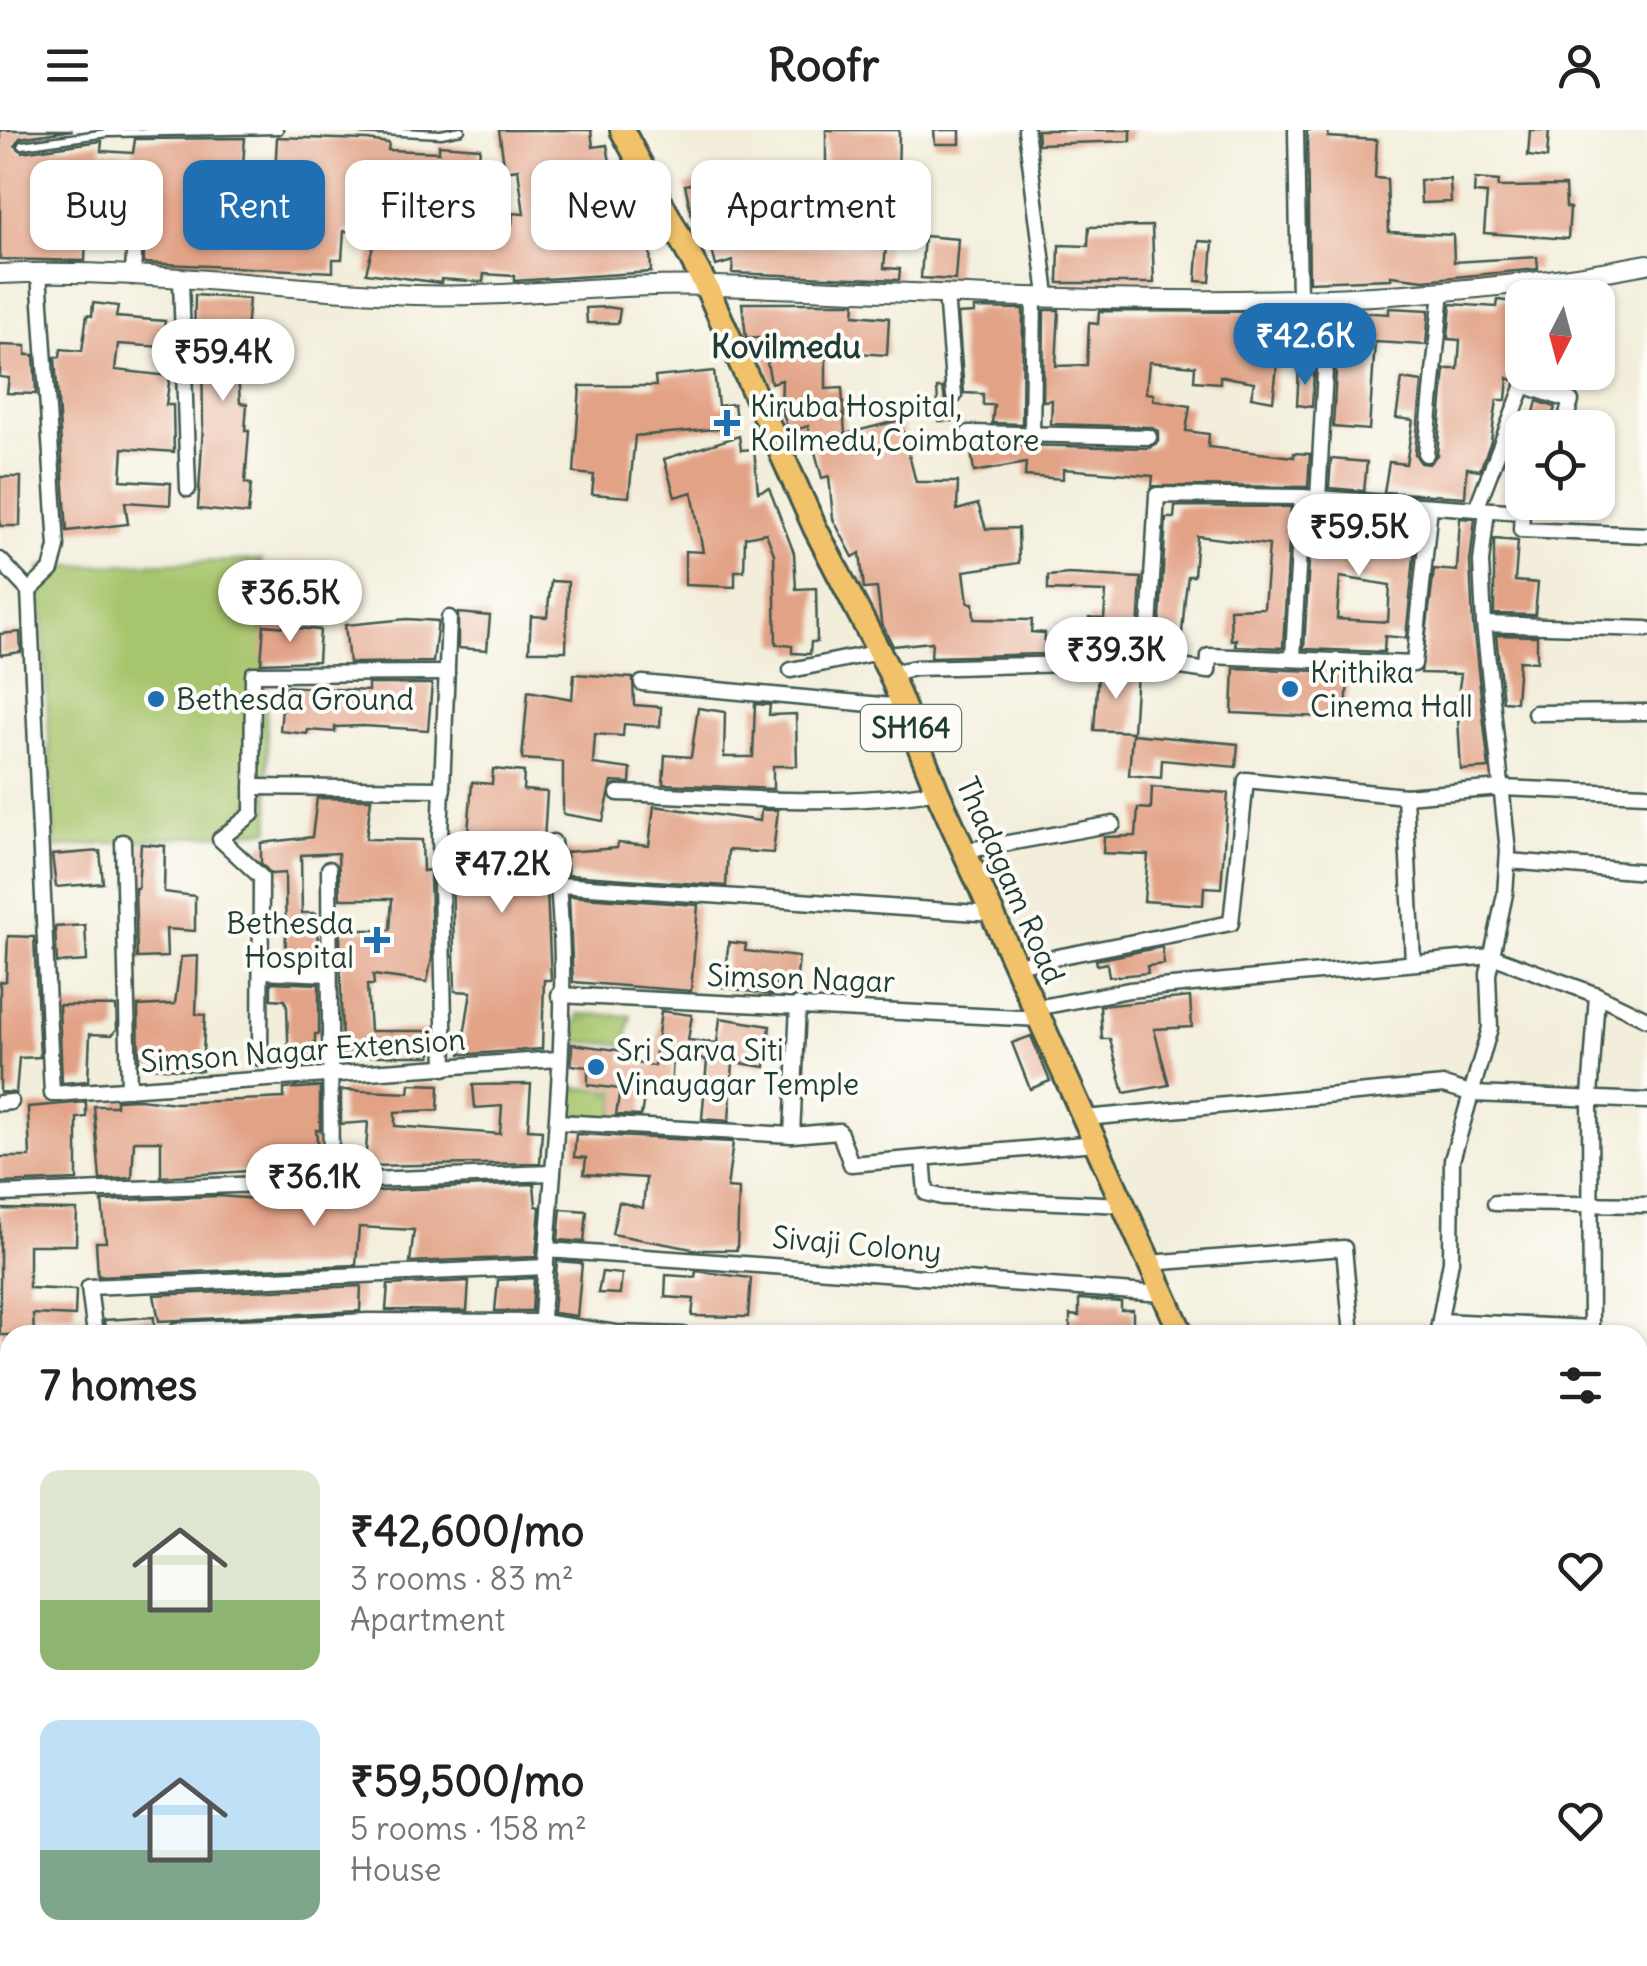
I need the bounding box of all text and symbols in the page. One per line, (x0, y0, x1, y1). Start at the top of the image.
text: Roofr (768, 37, 879, 93)
icon: menu (40, 38, 95, 93)
icon: person (1552, 38, 1607, 93)
chip: Buy (30, 160, 163, 250)
chip: Rent (183, 160, 325, 250)
chip: Filters (345, 160, 511, 250)
chip: New (531, 160, 671, 250)
chip: Apartment (691, 160, 931, 250)
north arrow (1505, 280, 1615, 390)
map controls (1505, 280, 1615, 520)
pin: ₹42.6K (1224, 303, 1386, 388)
text: ₹42.6K (1255, 315, 1355, 356)
pin: ₹59.4K (142, 319, 304, 404)
district label: Kovilmedu (711, 326, 861, 367)
text: ₹59.4K (174, 331, 272, 372)
place label: Kiruba Hospital, Koilmedu,Coimbatore (750, 387, 1040, 459)
marker: Kiruba Hospital, Koilmedu,Coimbatore (714, 410, 740, 436)
button: locate (1505, 410, 1615, 520)
pin: ₹59.5K (1278, 494, 1440, 579)
text: ₹59.5K (1309, 506, 1409, 547)
pin: ₹36.5K (209, 560, 371, 645)
text: ₹36.5K (240, 572, 340, 613)
pin: ₹39.3K (1035, 617, 1197, 702)
text: ₹39.3K (1067, 629, 1165, 670)
place label: Krithika Cinema Hall (1310, 653, 1473, 725)
marker: Krithika Cinema Hall (1279, 678, 1301, 700)
place label: Bethesda Ground (176, 680, 414, 718)
marker: Bethesda Ground (145, 688, 167, 710)
road number: SH164 (861, 705, 961, 751)
street label: Thadagam Road (948, 771, 1074, 989)
pin: ₹47.2K (421, 831, 583, 916)
text: ₹47.2K (454, 843, 550, 884)
place label: Bethesda Hospital (226, 904, 354, 976)
marker: Bethesda Hospital (364, 927, 390, 953)
street label: Simson Nagar (706, 956, 896, 1000)
street label: Simson Nagar Extension (139, 1020, 467, 1080)
place label: Sri Sarva Siti Vinayagar Temple (616, 1031, 859, 1103)
marker: Sri Sarva Siti Vinayagar Temple (585, 1056, 607, 1078)
pin: ₹36.1K (233, 1144, 395, 1229)
text: ₹36.1K (268, 1156, 360, 1197)
street label: Sivaji Colony (771, 1218, 943, 1270)
icon: filters (1553, 1358, 1608, 1413)
text: 7 homes (40, 1359, 197, 1411)
text: ₹42,600/mo (350, 1505, 584, 1557)
icon: home (120, 1510, 240, 1630)
icon: heart (1553, 1543, 1608, 1598)
text: 3 rooms · 83 m² (350, 1558, 574, 1599)
text: Apartment (350, 1599, 505, 1640)
text: ₹59,500/mo (350, 1755, 584, 1807)
icon: home (120, 1760, 240, 1880)
icon: heart (1553, 1793, 1608, 1848)
text: 5 rooms · 158 m² (350, 1808, 587, 1849)
text: House (350, 1849, 441, 1890)

